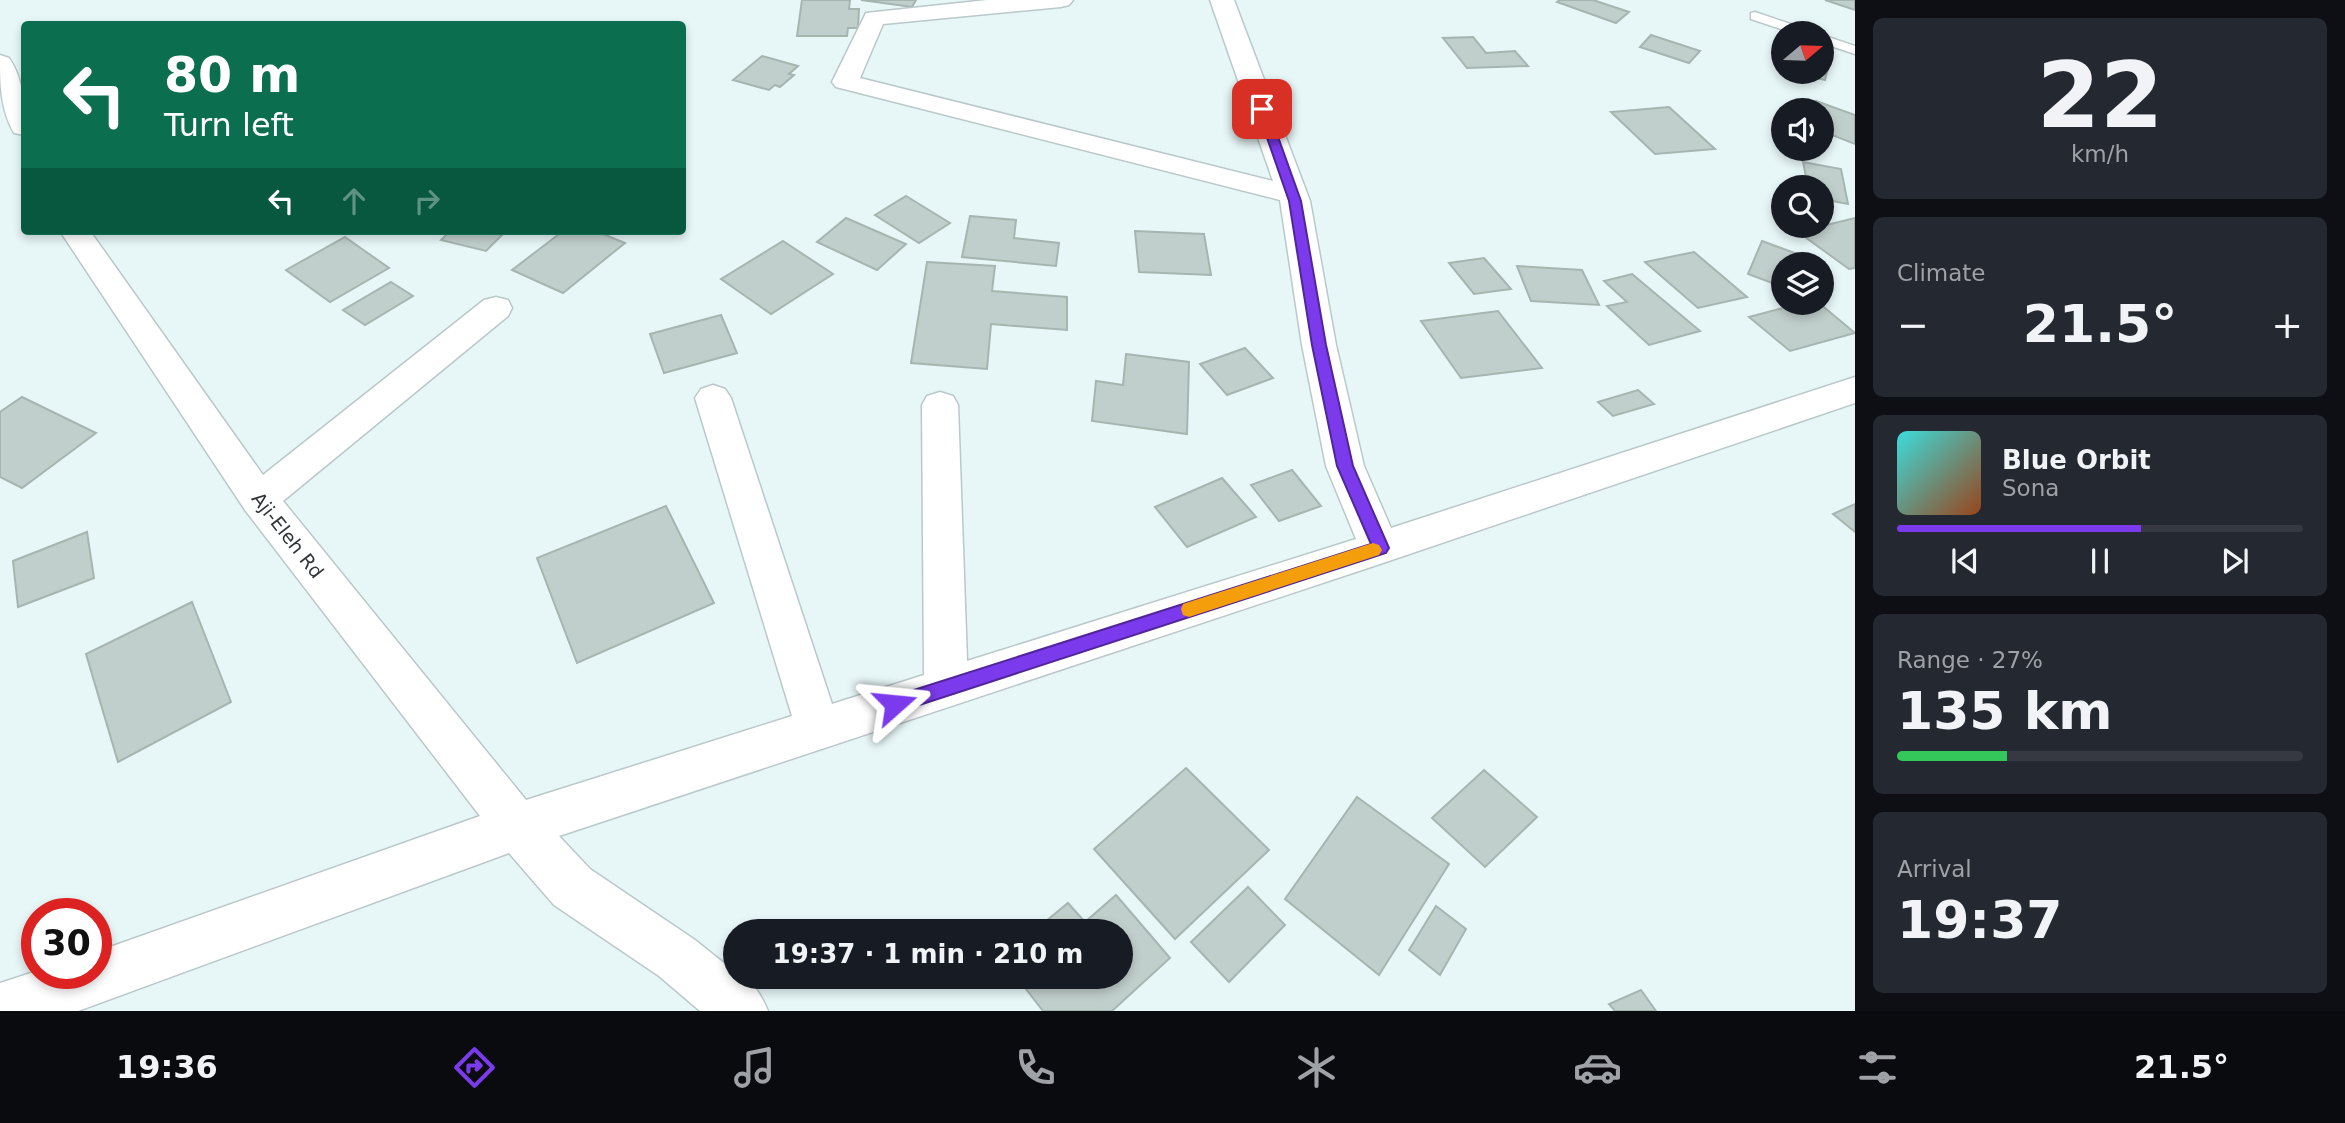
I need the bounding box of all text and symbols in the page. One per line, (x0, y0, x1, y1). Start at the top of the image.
north arrow (1771, 21, 1834, 84)
map controls (1771, 21, 1834, 315)
text: 22 (2037, 43, 2163, 148)
text: 80 m (164, 47, 300, 104)
icon: left (49, 49, 140, 140)
pin (1232, 79, 1292, 139)
icon: arrive (1243, 90, 1281, 128)
button: sound (1771, 98, 1834, 161)
text: Turn left (164, 106, 294, 144)
text: km/h (2071, 141, 2129, 167)
button: search (1771, 175, 1834, 238)
icon: left (262, 182, 300, 220)
icon: ahead (335, 182, 373, 220)
icon: right (408, 182, 446, 220)
button: layers (1771, 252, 1834, 315)
text: Climate (1897, 260, 1986, 286)
text: 21.5° (2023, 294, 2177, 354)
text: − (1897, 303, 1929, 347)
text: + (2271, 303, 2303, 347)
text: Blue Orbit (2002, 445, 2151, 475)
text: Sona (2002, 475, 2059, 501)
street label: Aji-Eleh Rd (248, 488, 328, 582)
icon: previous (1946, 542, 1984, 580)
icon: pause (2081, 542, 2119, 580)
icon: next (2216, 542, 2254, 580)
text: Range · 27% (1897, 647, 2043, 673)
position arrow (858, 667, 932, 741)
text: 135 km (1897, 681, 2112, 741)
text: Arrival (1897, 856, 1972, 882)
text: 19:37 (1897, 890, 2063, 950)
speed limit sign: 30 (21, 898, 112, 989)
text: 19:37 · 1 min · 210 m (773, 939, 1083, 969)
icon: directions (450, 1043, 499, 1092)
icon: music (730, 1043, 779, 1092)
icon: phone (1011, 1043, 1060, 1092)
icon: climate (1292, 1043, 1341, 1092)
icon: car (1573, 1043, 1622, 1092)
icon: filters (1853, 1043, 1902, 1092)
text: 19:36 (116, 1048, 218, 1086)
text: 21.5° (2134, 1048, 2229, 1086)

